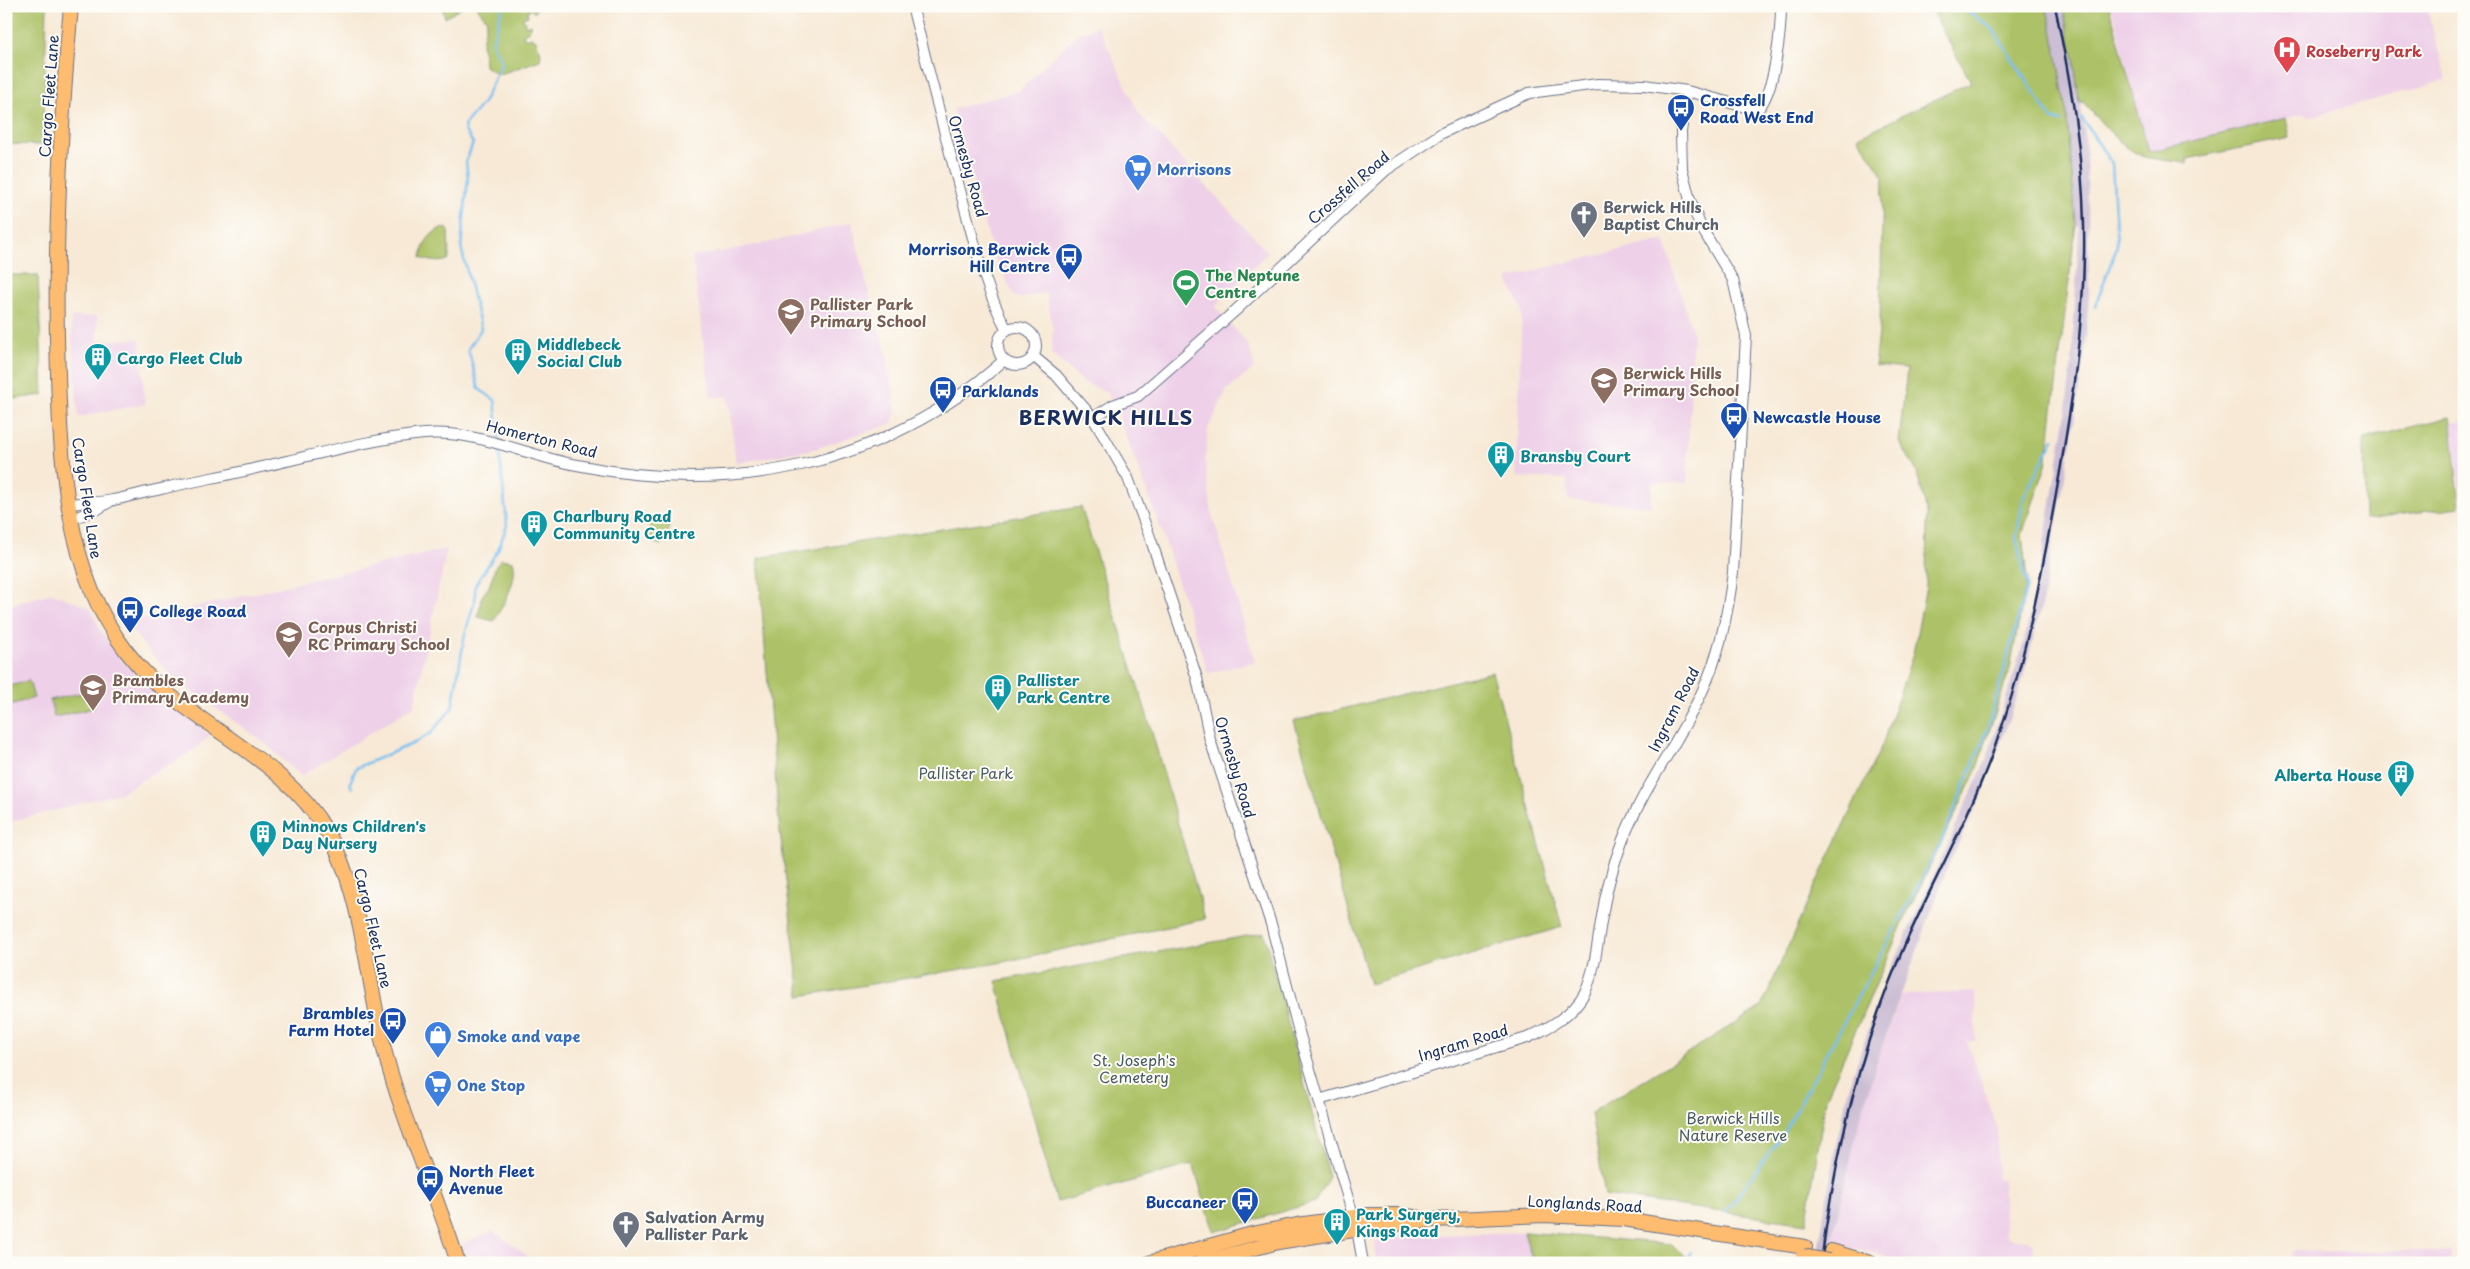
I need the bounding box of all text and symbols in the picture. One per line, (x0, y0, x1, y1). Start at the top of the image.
street label: Cargo Fleet Lane (32, 34, 64, 158)
hospital icon: Roseberry Park (2272, 35, 2302, 74)
place label: Roseberry Park (2306, 39, 2422, 62)
place label: Crossfell Road West End (1700, 88, 1814, 128)
bus stop icon: Crossfell Road West End (1666, 93, 1696, 132)
street label: Ormesby Road (943, 112, 995, 220)
street label: Crossfell Road (1302, 145, 1394, 229)
supermarket icon: Morrisons (1123, 153, 1153, 192)
place label: Morrisons (1157, 157, 1231, 180)
place label: Berwick Hills Baptist Church (1603, 195, 1719, 235)
church icon: Berwick Hills Baptist Church (1569, 200, 1599, 239)
place label: Morrisons Berwick Hill Centre (908, 237, 1050, 277)
bus stop icon: Morrisons Berwick Hill Centre (1054, 242, 1084, 281)
place label: The Neptune Centre (1205, 263, 1300, 303)
sports icon: The Neptune Centre (1171, 268, 1201, 307)
place label: Pallister Park Primary School (810, 292, 926, 332)
school or university icon: Pallister Park Primary School (776, 297, 806, 336)
place label: Middlebeck Social Club (537, 332, 622, 372)
building icon: Middlebeck Social Club (503, 337, 533, 376)
building icon: Cargo Fleet Club (83, 342, 113, 381)
place label: Cargo Fleet Club (117, 346, 243, 369)
place label: Berwick Hills Primary School (1623, 361, 1739, 401)
school or university icon: Berwick Hills Primary School (1589, 366, 1619, 405)
bus stop icon: Parklands (928, 375, 958, 414)
place label: Parklands (962, 379, 1039, 402)
bus stop icon: Newcastle House (1719, 401, 1749, 440)
district label: BERWICK HILLS (1019, 402, 1193, 432)
place label: Newcastle House (1753, 405, 1881, 428)
street label: Homerton Road (484, 413, 600, 463)
street label: Cargo Fleet Lane (67, 436, 109, 560)
building icon: Bransby Court (1486, 440, 1516, 479)
place label: Bransby Court (1520, 444, 1631, 467)
place label: Charlbury Road Community Centre (553, 504, 695, 544)
building icon: Charlbury Road Community Centre (519, 509, 549, 548)
bus stop icon: College Road (115, 595, 145, 634)
place label: College Road (149, 599, 247, 622)
place label: Corpus Christi RC Primary School (308, 615, 450, 655)
school or university icon: Corpus Christi RC Primary School (274, 620, 304, 659)
street label: Ingram Road (1642, 662, 1704, 756)
place label: Brambles Primary Academy (112, 668, 249, 708)
place label: Pallister Park Centre (1017, 668, 1110, 708)
school or university icon: Brambles Primary Academy (78, 673, 108, 712)
building icon: Pallister Park Centre (983, 673, 1013, 712)
street label: Ormesby Road (1210, 713, 1262, 821)
building icon: Alberta House (2386, 759, 2416, 798)
park label: Pallister Park (919, 761, 1013, 784)
place label: Alberta House (2275, 763, 2382, 786)
place label: Minnows Children's Day Nursery (282, 814, 426, 854)
building icon: Minnows Children's Day Nursery (248, 819, 278, 858)
street label: Cargo Fleet Lane (349, 866, 399, 990)
place label: Brambles Farm Hotel (288, 1001, 374, 1041)
bus stop icon: Brambles Farm Hotel (378, 1006, 408, 1045)
street label: Ingram Road (1415, 1017, 1511, 1067)
shop icon: Smoke and vape (423, 1020, 453, 1059)
place label: Smoke and vape (457, 1024, 580, 1047)
park label: St. Joseph's Cemetery (1092, 1048, 1176, 1088)
supermarket icon: One Stop (423, 1069, 453, 1108)
place label: One Stop (457, 1073, 525, 1096)
park label: Berwick Hills Nature Reserve (1679, 1106, 1787, 1146)
place label: North Fleet Avenue (448, 1159, 535, 1199)
bus stop icon: North Fleet Avenue (415, 1164, 445, 1203)
bus stop icon: Buccaneer (1230, 1186, 1260, 1225)
street label: Longlands Road (1527, 1189, 1643, 1218)
place label: Buccaneer (1145, 1190, 1226, 1213)
place label: Park Surgery, Kings Road (1356, 1202, 1460, 1242)
place label: Salvation Army Pallister Park (645, 1205, 765, 1245)
building icon: Park Surgery, Kings Road (1322, 1207, 1352, 1246)
church icon: Salvation Army Pallister Park (611, 1210, 641, 1249)

